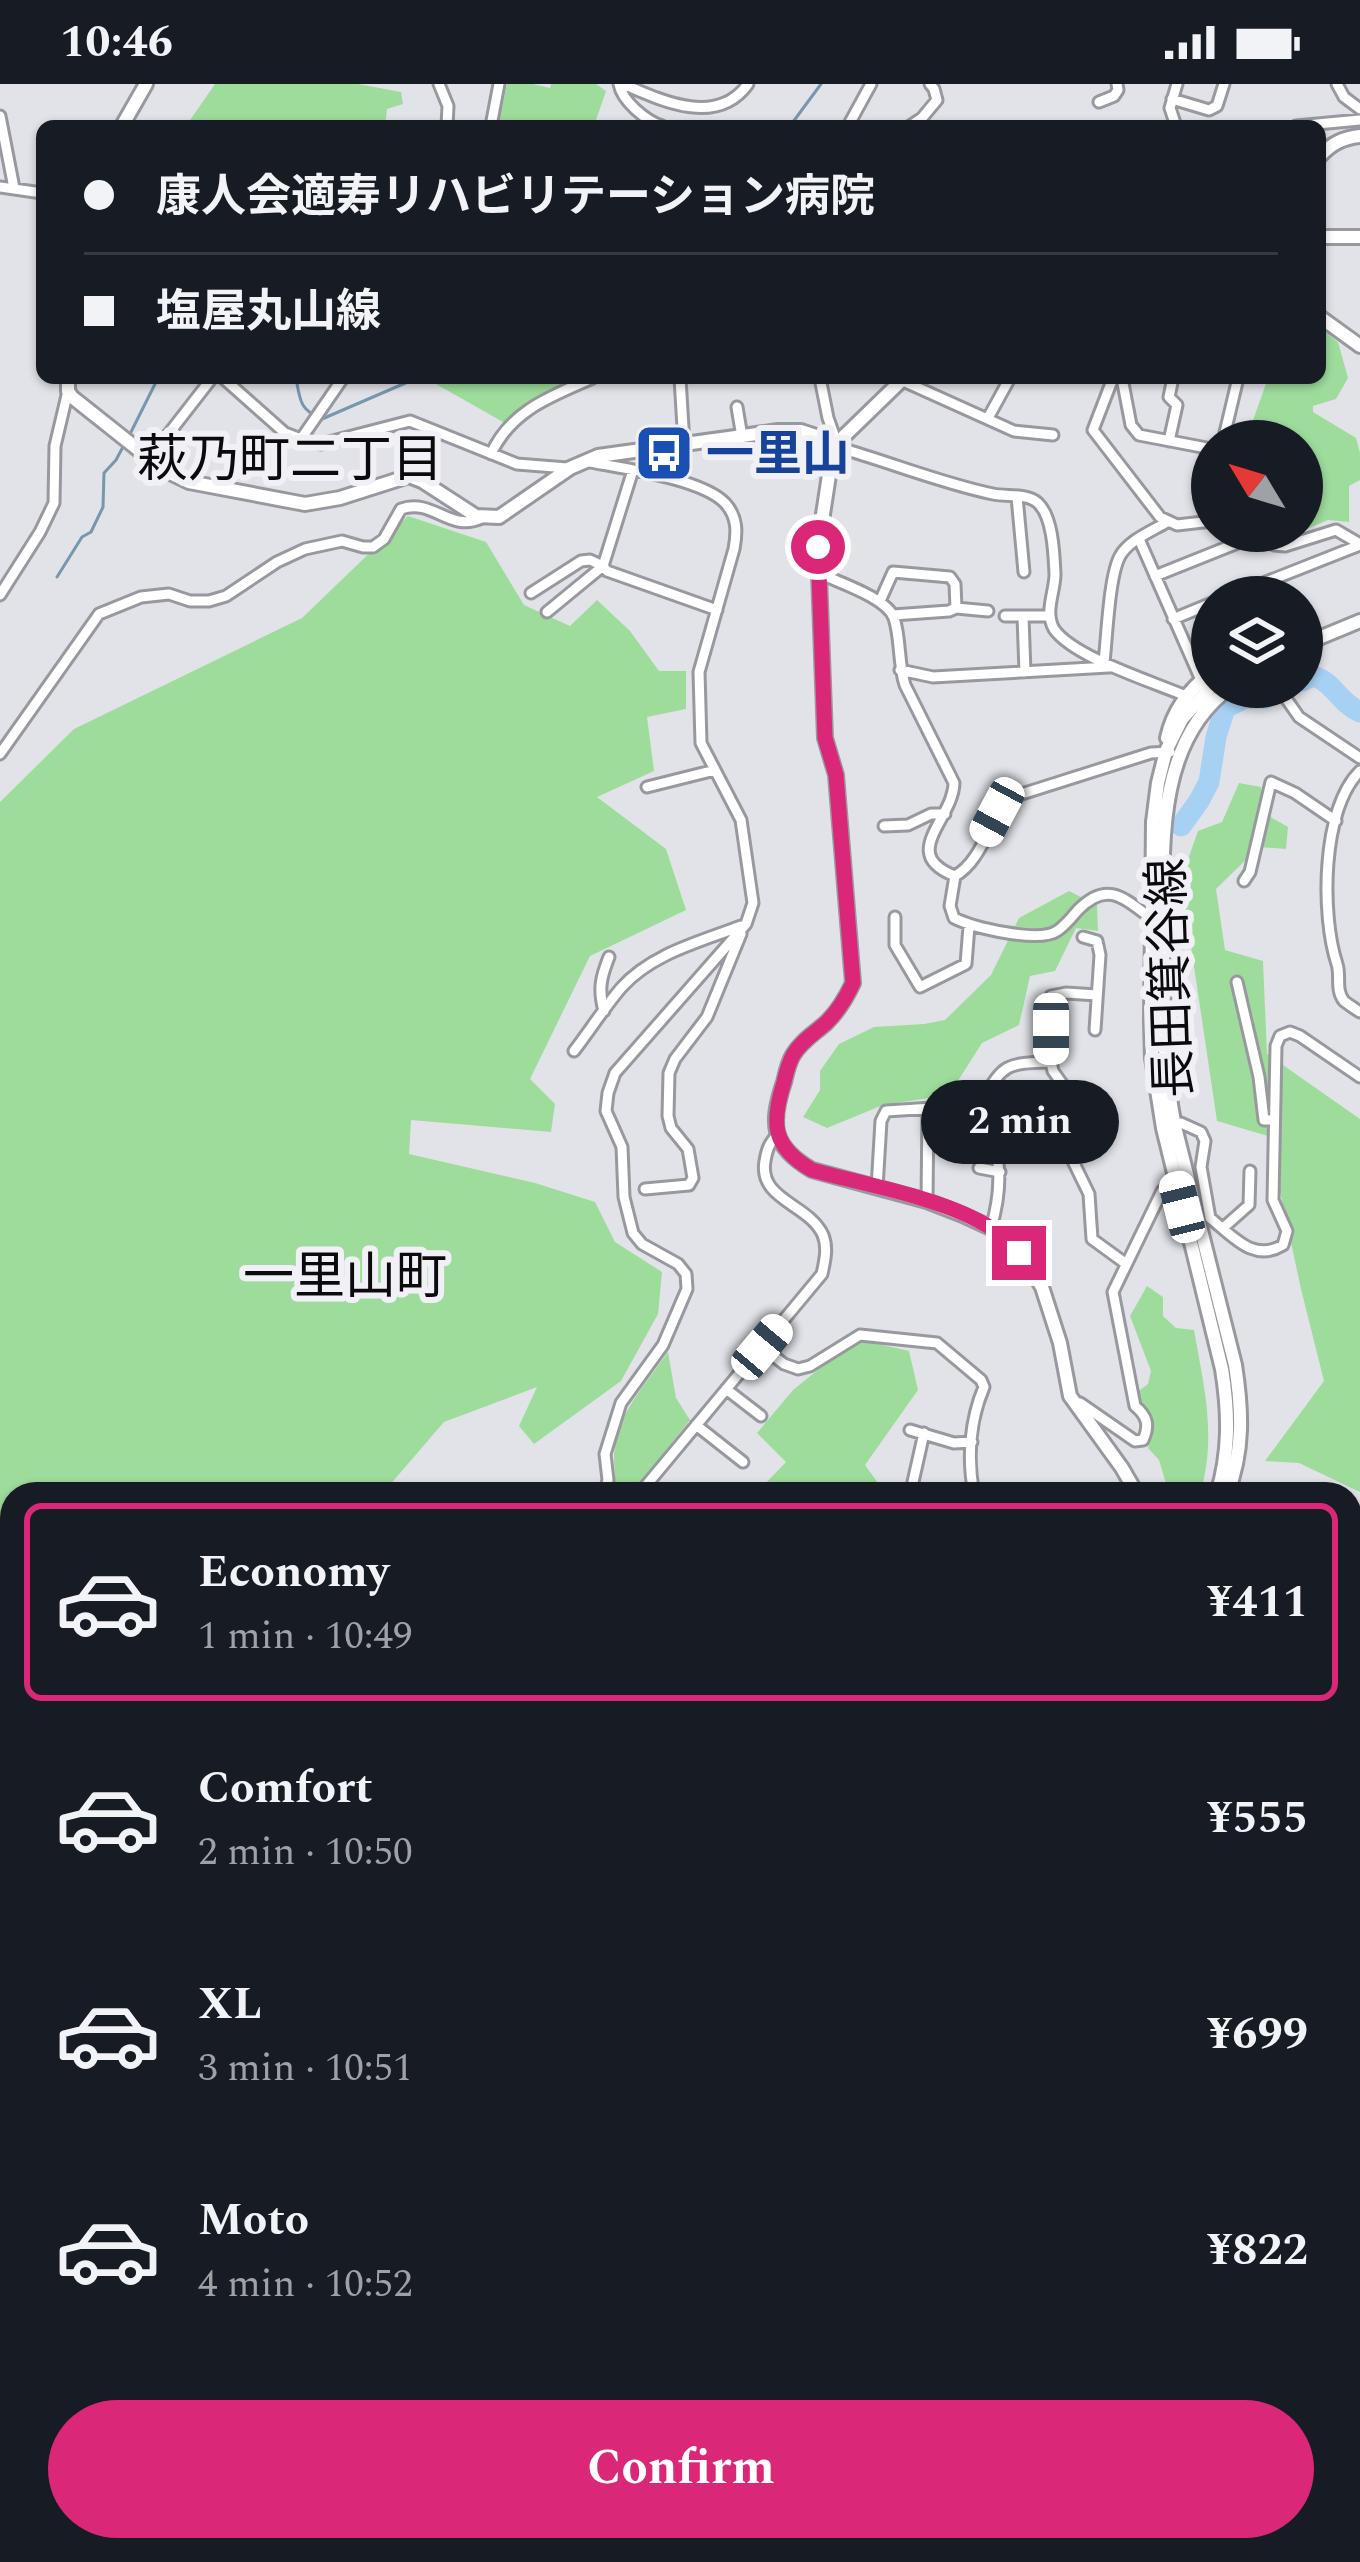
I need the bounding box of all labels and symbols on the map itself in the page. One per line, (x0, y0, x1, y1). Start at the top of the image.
place label: 一里山 (706, 419, 850, 492)
north arrow (1191, 420, 1323, 552)
district label: 萩乃町二丁目 (137, 422, 443, 500)
bus stop icon: 一里山 (633, 422, 695, 484)
route start (791, 520, 845, 574)
car (964, 772, 1030, 852)
street label: 長田箕谷線 (1131, 857, 1212, 1099)
car (1033, 993, 1069, 1065)
callout: 2 min (920, 1079, 1118, 1163)
car (1156, 1168, 1208, 1246)
route end (992, 1226, 1046, 1280)
district label: 一里山町 (243, 1239, 447, 1317)
car (725, 1308, 799, 1386)

